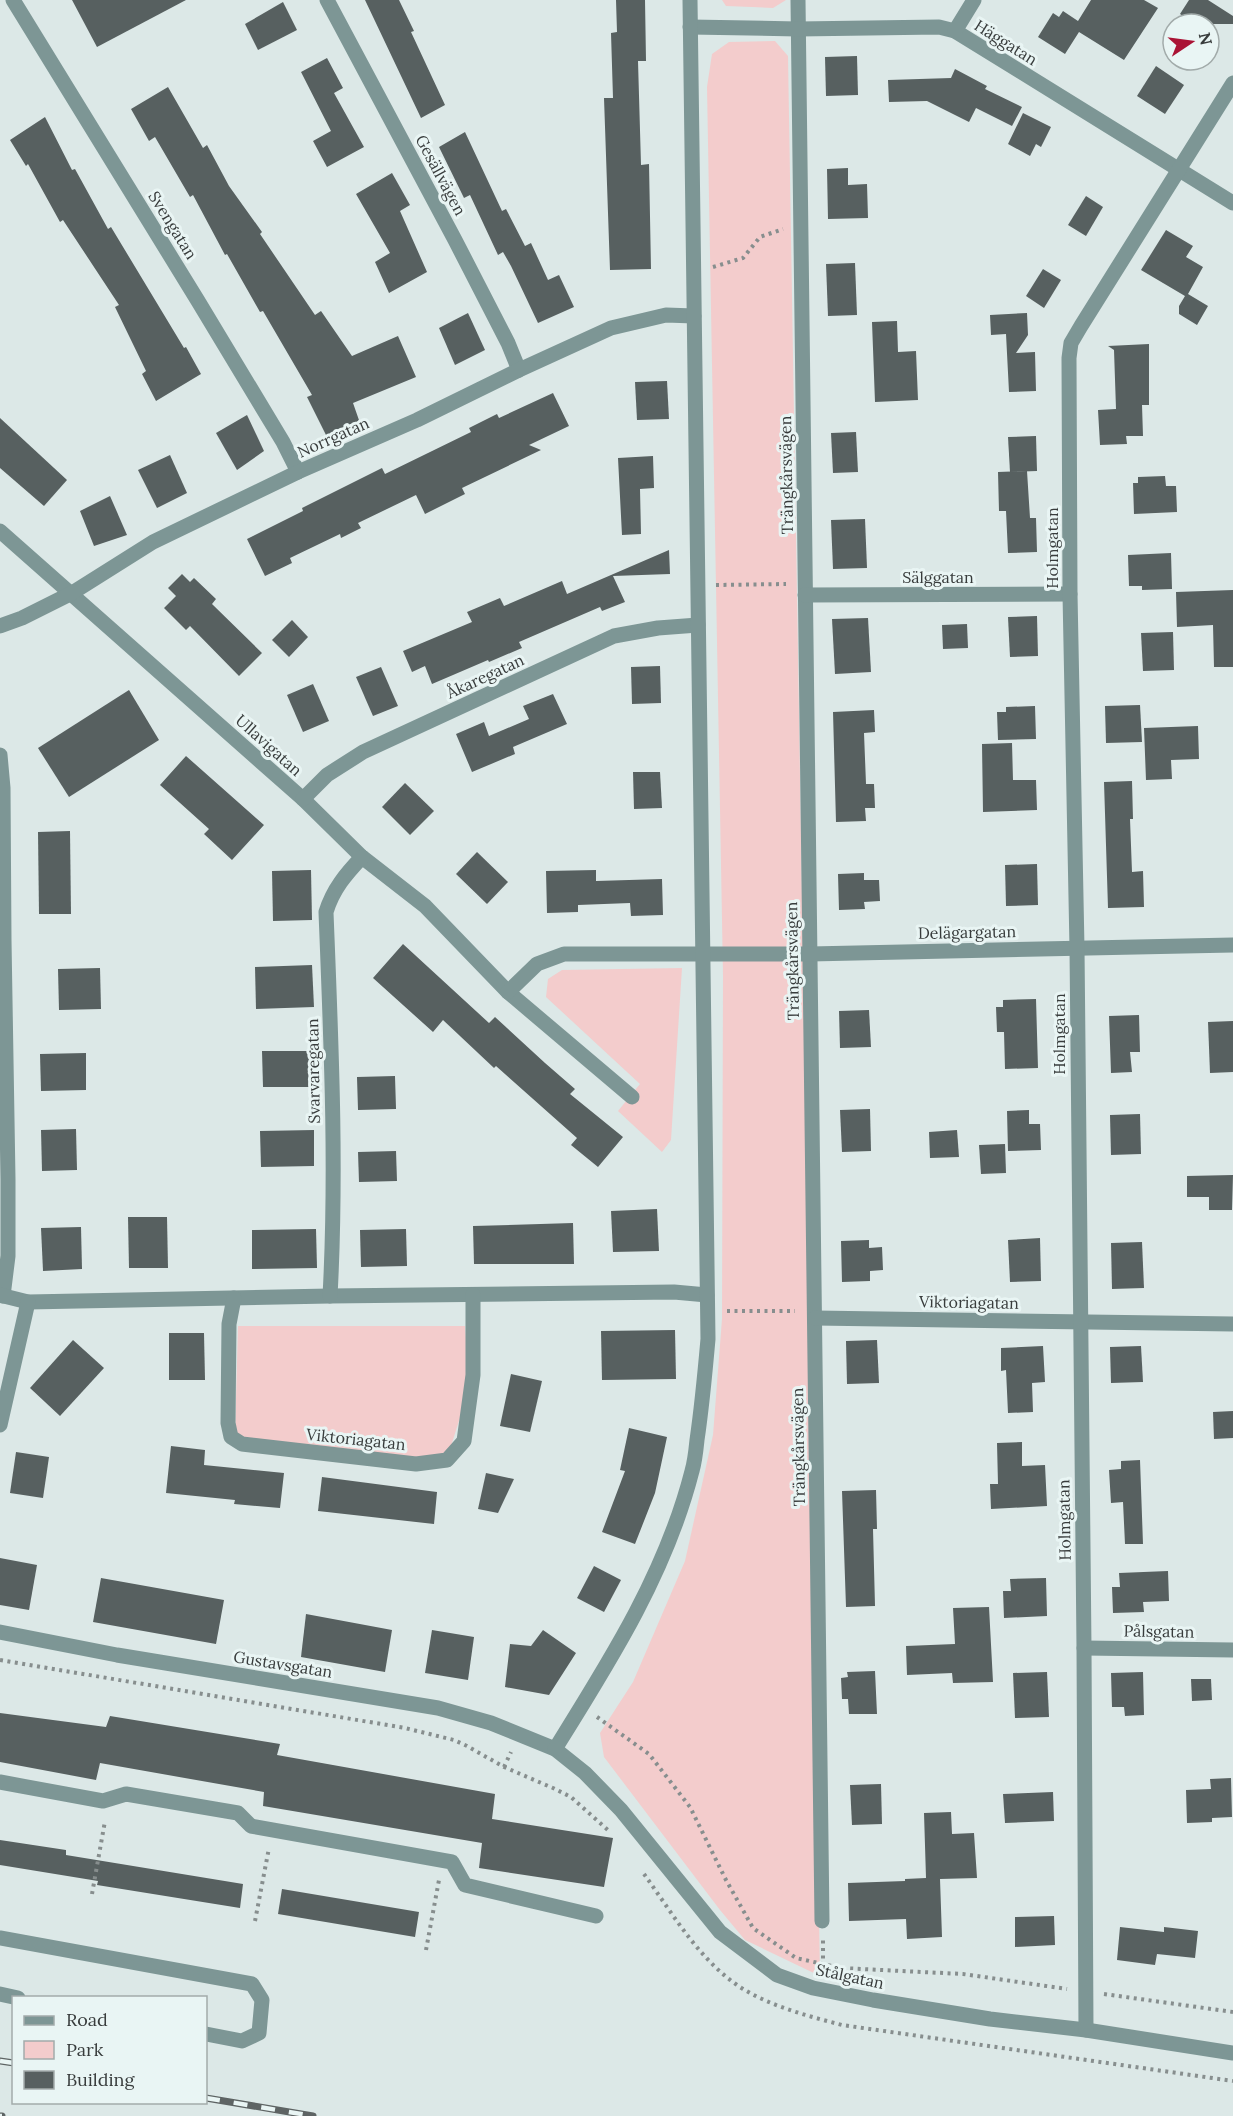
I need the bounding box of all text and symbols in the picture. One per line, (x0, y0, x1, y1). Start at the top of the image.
north arrow (1161, 12, 1221, 72)
street label: Häggatan (971, 15, 1041, 69)
text: N (1194, 30, 1217, 47)
street label: Gesällvägen (411, 131, 471, 219)
street label: Svengatan (144, 187, 202, 263)
street label: Norrgatan (294, 412, 372, 462)
street label: Trängkårsvägen (775, 415, 797, 534)
street label: Holmgatan (1042, 507, 1062, 589)
street label: Sälggatan (902, 567, 974, 587)
street label: Åkaregatan (442, 649, 527, 703)
street label: Ullavigatan (232, 710, 307, 780)
street label: Trängkårsvägen (781, 901, 803, 1020)
street label: Delägargatan (918, 921, 1017, 943)
street label: Holmgatan (1049, 993, 1069, 1075)
street label: Svarvaregatan (302, 1018, 324, 1124)
street label: Viktoriagatan (918, 1291, 1019, 1313)
street label: Trängkårsvägen (787, 1387, 809, 1506)
street label: Viktoriagatan (304, 1424, 407, 1454)
street label: Holmgatan (1053, 1479, 1075, 1561)
street label: Pålsgatan (1123, 1620, 1195, 1642)
street label: Gustavsgatan (232, 1646, 334, 1682)
street label: Stålgatan (814, 1959, 886, 1993)
legend (12, 1996, 207, 2104)
text: Road (66, 2008, 108, 2031)
text: Park (66, 2038, 104, 2061)
text: Building (66, 2068, 136, 2091)

